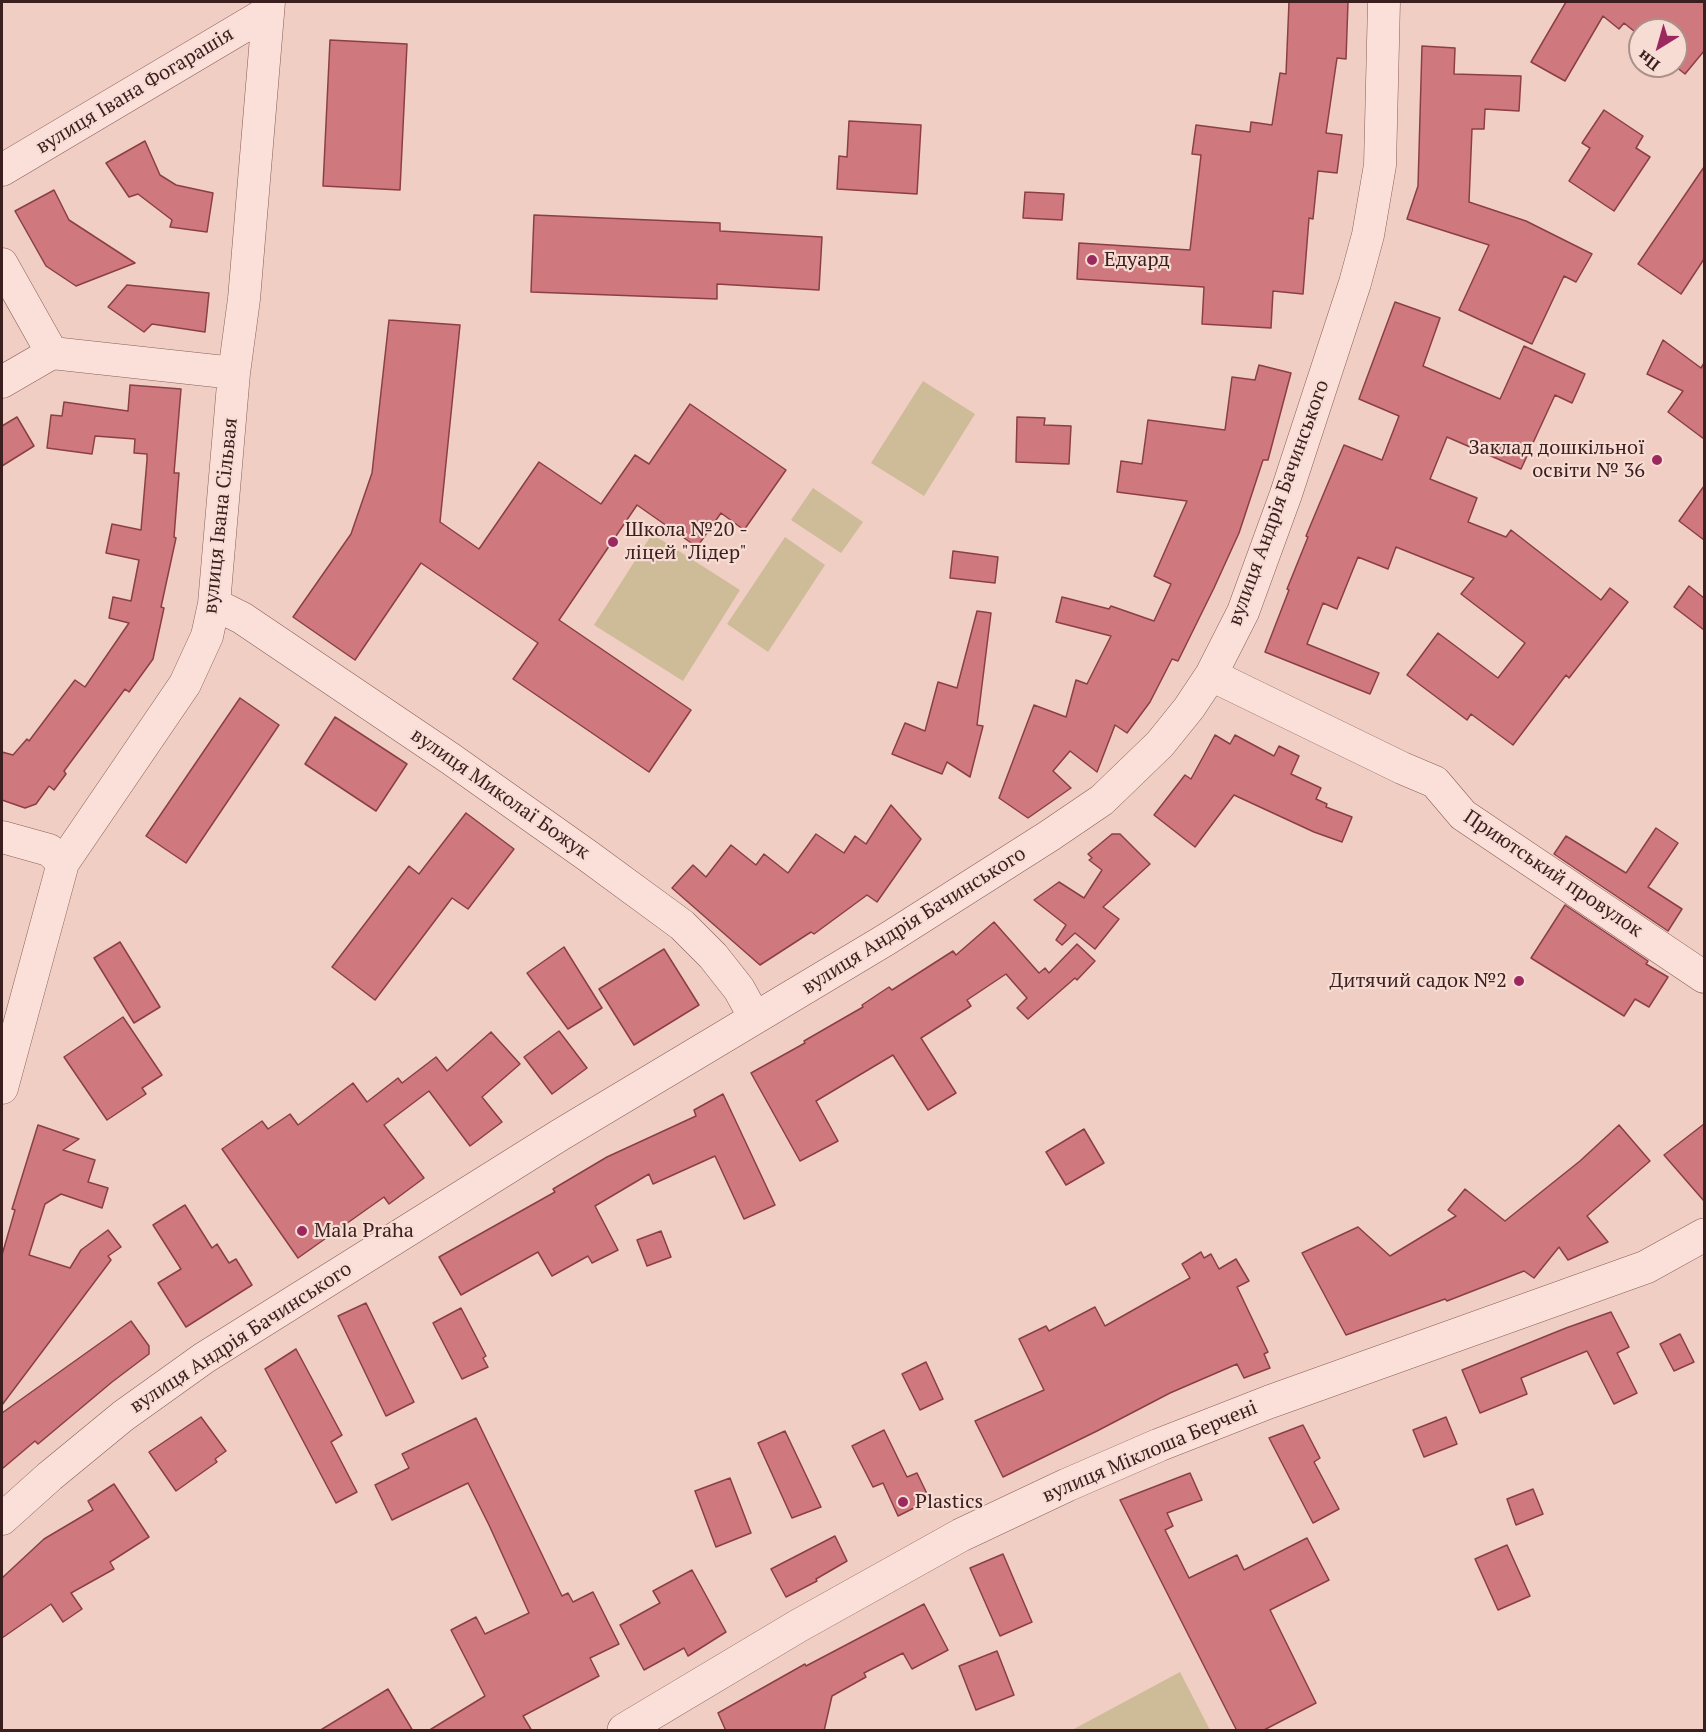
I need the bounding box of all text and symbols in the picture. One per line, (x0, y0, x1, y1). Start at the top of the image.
north arrow (1628, 18, 1688, 78)
street label: вулиця Івана Фогарашія (32, 22, 238, 160)
text: Пн (1633, 45, 1664, 76)
place label: Едуард (1104, 248, 1170, 272)
marker: Едуард (1085, 253, 1099, 267)
street label: вулиця Андрія Бачинського (1223, 377, 1335, 629)
street label: вулиця Івана Сільвая (199, 417, 243, 615)
place label: Заклад дошкільної освіти № 36 (1468, 436, 1645, 483)
marker: Заклад дошкільної освіти № 36 (1650, 453, 1664, 467)
place label: Школа №20 - ліцей "Лідер" (625, 518, 748, 565)
marker: Школа №20 - ліцей "Лідер" (606, 535, 620, 549)
street label: вулиця Миколаї Божук (406, 723, 594, 865)
street label: Приютський провулок (1459, 805, 1647, 943)
street label: вулиця Андрія Бачинського (798, 842, 1030, 1000)
place label: Дитячий садок №2 (1330, 969, 1507, 993)
marker: Дитячий садок №2 (1512, 974, 1526, 988)
place label: Mala Praha (314, 1219, 414, 1243)
marker: Mala Praha (295, 1224, 309, 1238)
street label: вулиця Андрія Бачинського (126, 1257, 356, 1419)
street label: вулиця Міклоша Берчені (1039, 1396, 1261, 1508)
place label: Plastics (915, 1490, 983, 1514)
marker: Plastics (896, 1495, 910, 1509)

